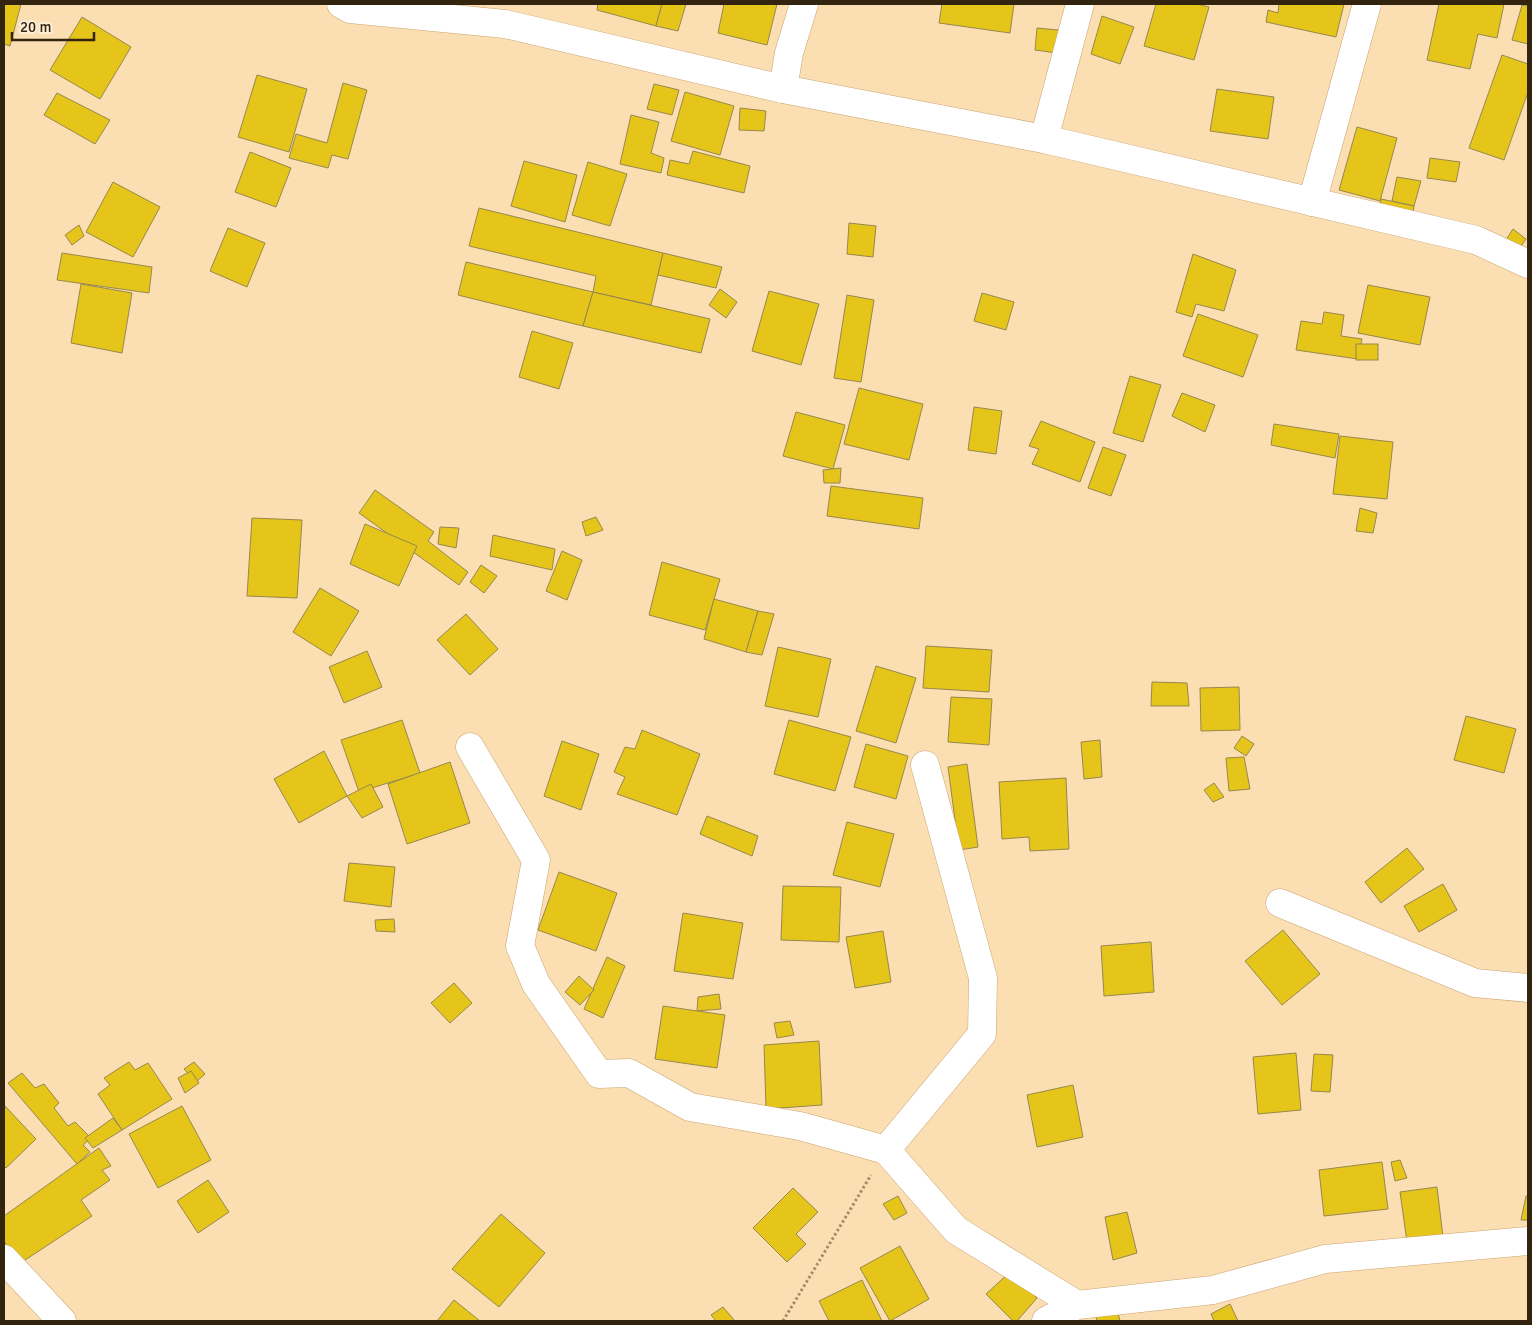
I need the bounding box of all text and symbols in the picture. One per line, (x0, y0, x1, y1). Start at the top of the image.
scale bar (12, 10, 95, 42)
text: 20 m (20, 18, 51, 36)

